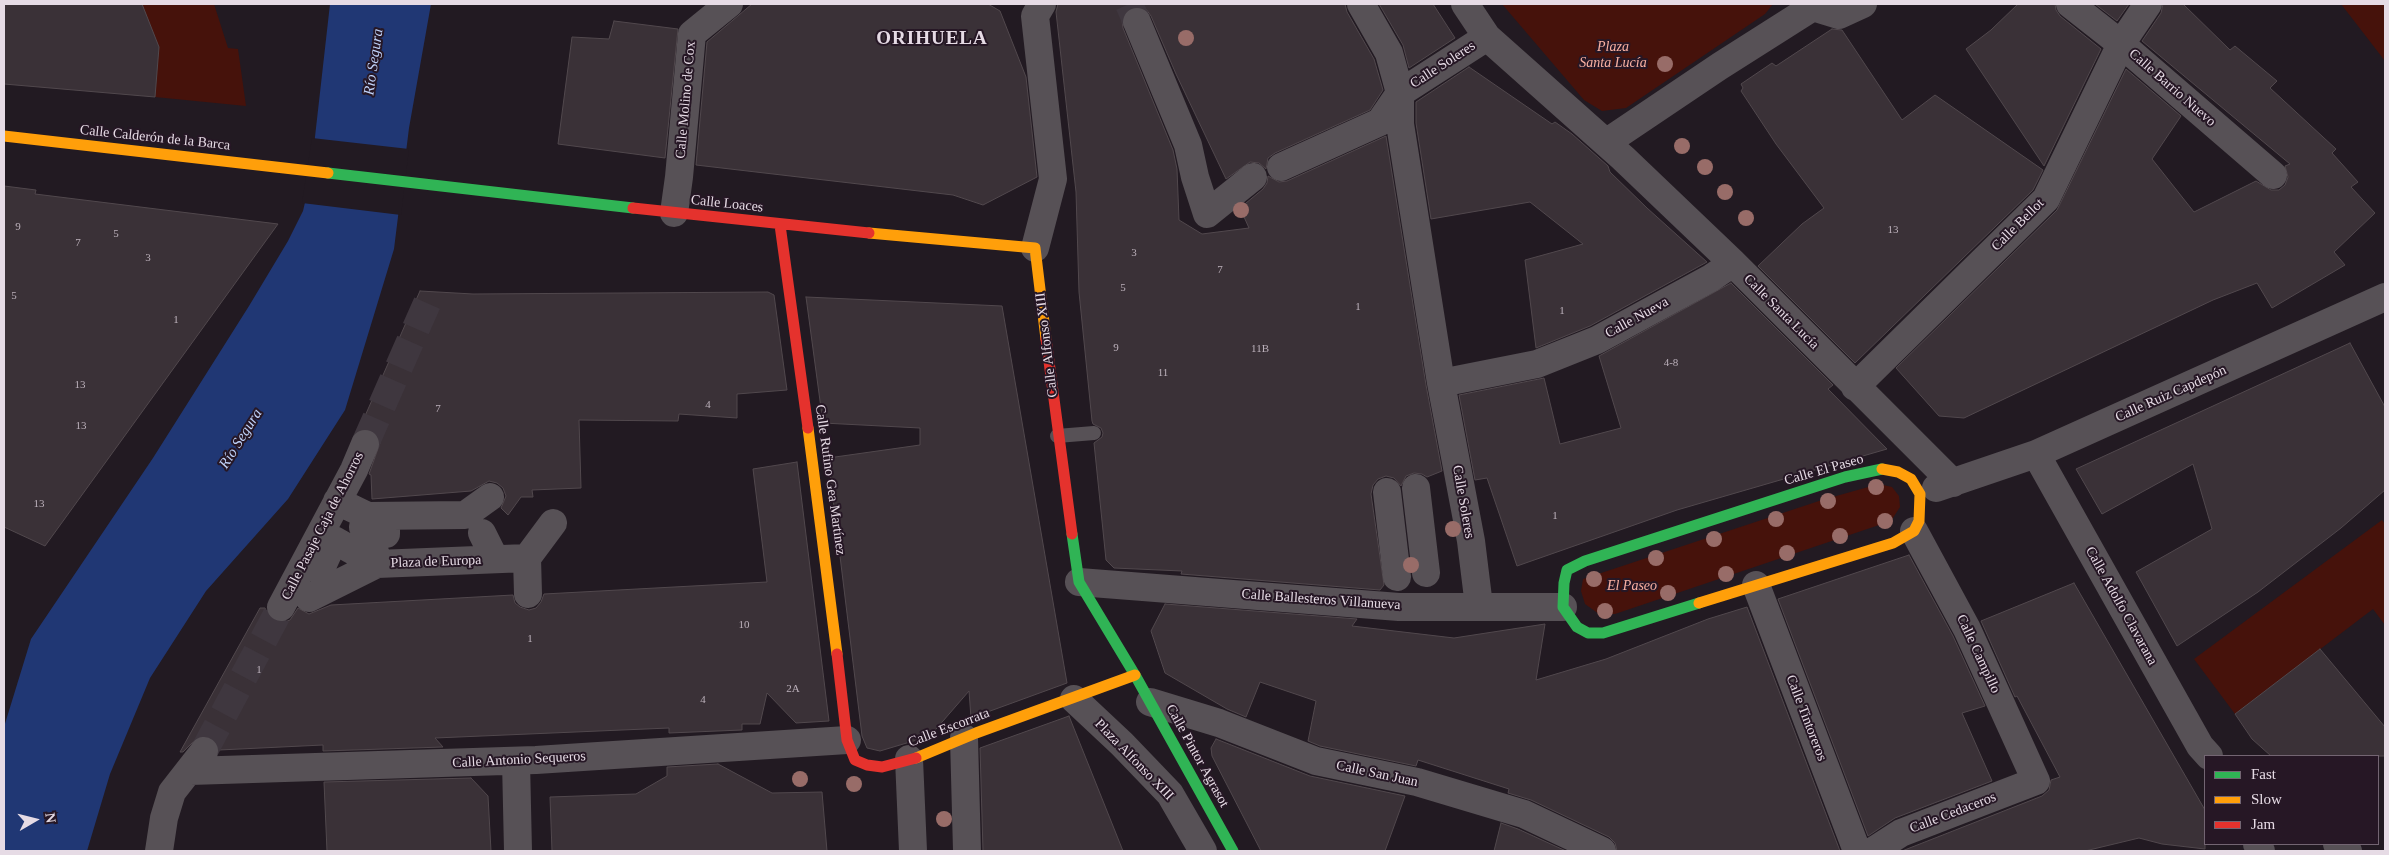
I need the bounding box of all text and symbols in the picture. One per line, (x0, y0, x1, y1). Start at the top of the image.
water label: Río Segura (360, 28, 388, 96)
district label: ORIHUELA (875, 28, 989, 50)
street label: Calle Soleres (1407, 38, 1479, 92)
park label: Plaza Santa Lucía (1579, 39, 1647, 72)
street label: Calle Molino de Cox (672, 41, 700, 159)
street label: Calle Barrio Nuevo (2125, 46, 2219, 130)
street label: Calle Calderón de la Barca (79, 122, 231, 154)
street label: Calle Loaces (690, 192, 764, 216)
street label: Calle Bellot (1988, 195, 2048, 255)
house number: 9 (15, 220, 21, 234)
house number: 13 (1888, 223, 1899, 237)
house number: 5 (113, 227, 119, 241)
house number: 7 (75, 236, 81, 250)
house number: 3 (1131, 246, 1137, 260)
house number: 3 (145, 251, 151, 265)
house number: 7 (1217, 263, 1223, 277)
street label: Calle Santa Lucía (1740, 271, 1822, 353)
house number: 5 (1120, 281, 1126, 295)
house number: 5 (11, 289, 17, 303)
street label: Calle Alfonso XIII (1032, 291, 1062, 399)
street label: Calle Nueva (1602, 294, 1672, 342)
house number: 1 (1355, 300, 1361, 314)
house number: 1 (1559, 304, 1565, 318)
house number: 1 (173, 313, 179, 327)
house number: 9 (1113, 341, 1119, 355)
house number: 11B (1251, 342, 1269, 356)
house number: 4-8 (1664, 356, 1678, 370)
street label: Calle Ruiz Capdepón (2113, 362, 2229, 426)
house number: 11 (1158, 366, 1168, 380)
house number: 13 (74, 378, 86, 392)
house number: 4 (705, 398, 711, 412)
house number: 7 (435, 402, 441, 416)
street label: Calle Rufino Gea Martínez (811, 404, 849, 556)
water label: Río Segura (216, 406, 266, 472)
house number: 13 (76, 419, 86, 433)
street label: Calle Pasaje Caja de Ahorros (278, 449, 368, 603)
street label: Calle El Paseo (1782, 451, 1866, 489)
street label: Calle Soleres (1448, 464, 1478, 540)
house number: 13 (34, 497, 44, 511)
house number: 1 (1552, 509, 1558, 523)
street label: Calle Adolfo Clavarana (2081, 544, 2161, 668)
street label: Plaza de Europa (390, 552, 482, 572)
park label: El Paseo (1607, 578, 1657, 594)
street label: Calle Ballesteros Villanueva (1241, 586, 1401, 614)
street label: Calle Campillo (1952, 612, 2004, 696)
house number: 10 (739, 618, 750, 632)
house number: 1 (527, 632, 533, 646)
house number: 1 (256, 663, 262, 677)
street label: Calle Tintoreros (1782, 673, 1830, 763)
house number: 2A (786, 682, 800, 696)
house number: 4 (700, 693, 706, 707)
street label: Calle Pintor Agrasot (1162, 702, 1232, 810)
street label: Calle Escorrata (906, 705, 992, 751)
street label: Plaza Alfonso XIII (1091, 716, 1177, 804)
street label: Calle Antonio Sequeros (452, 748, 586, 772)
legend (2204, 755, 2379, 845)
street label: Calle San Juan (1335, 757, 1419, 791)
text: Fast (2251, 766, 2276, 782)
street label: Calle Cedaceros (1907, 789, 1999, 837)
text: Slow (2251, 791, 2282, 807)
north arrow (10, 795, 60, 845)
text: N (42, 812, 58, 824)
text: Jam (2251, 816, 2275, 832)

